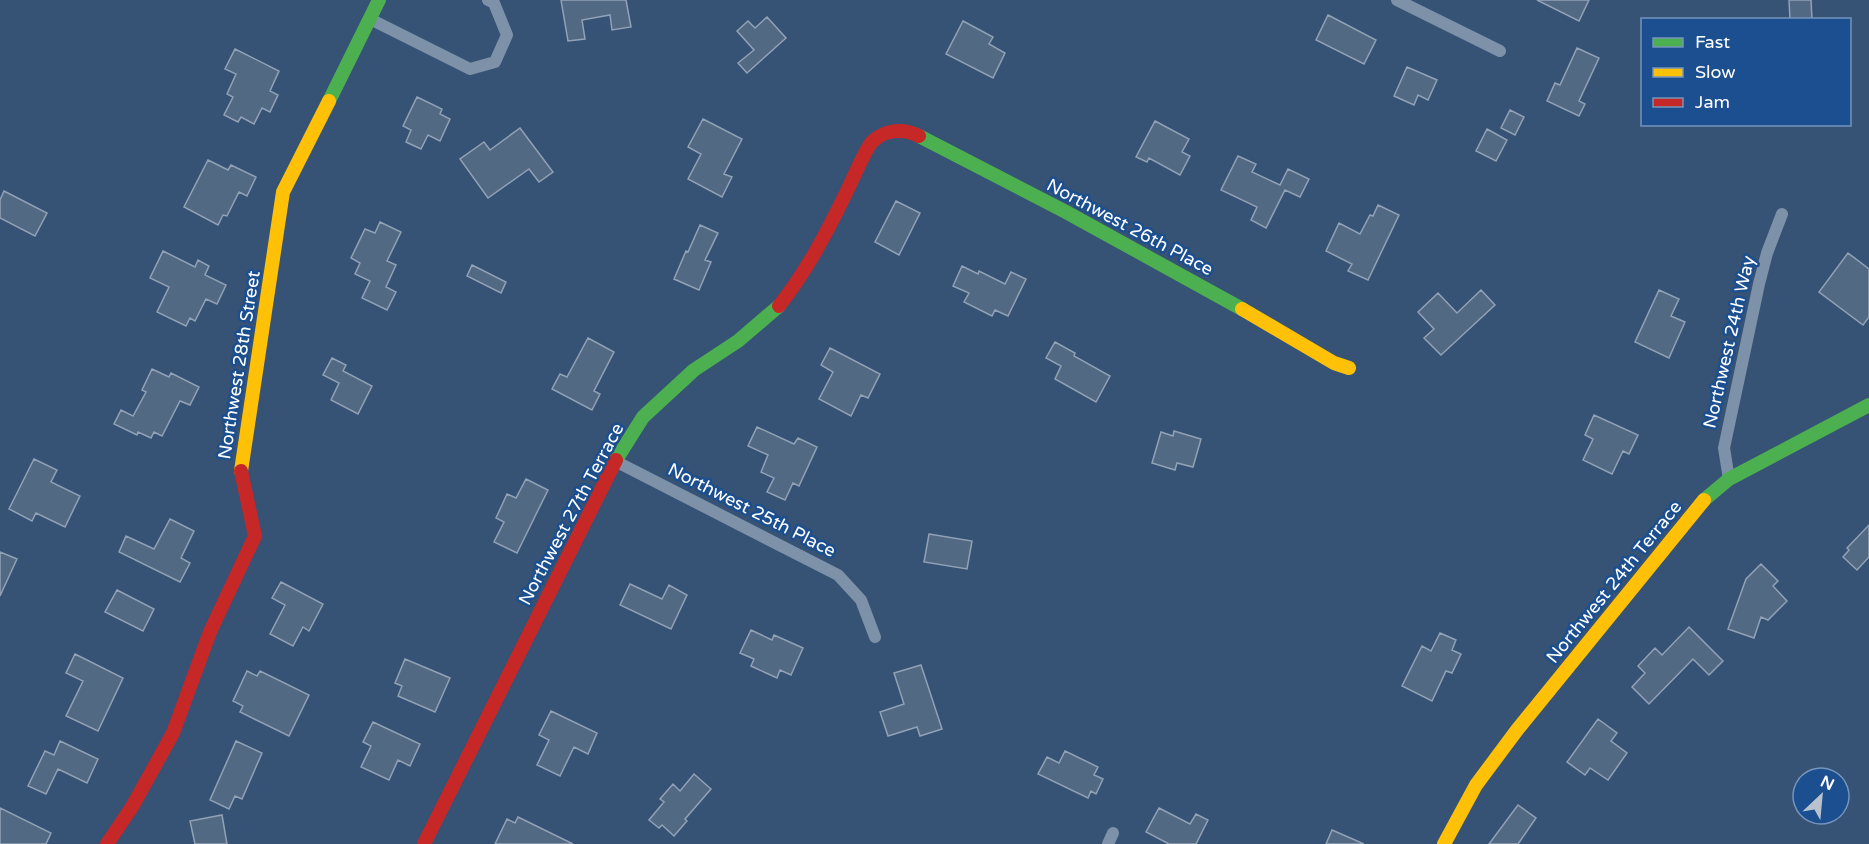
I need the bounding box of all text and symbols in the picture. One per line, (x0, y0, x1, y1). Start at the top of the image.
legend (1641, 18, 1851, 126)
text: Fast (1695, 31, 1730, 53)
text: Slow (1695, 61, 1736, 83)
text: Jam (1695, 91, 1730, 113)
street label: Northwest 26th Place (1043, 174, 1217, 280)
street label: Northwest 24th Way (1698, 253, 1760, 430)
street label: Northwest 28th Street (213, 269, 265, 461)
street label: Northwest 27th Terrace (514, 419, 628, 609)
street label: Northwest 25th Place (664, 458, 840, 562)
street label: Northwest 24th Terrace (1542, 496, 1686, 668)
north arrow (1791, 766, 1851, 826)
text: N (1817, 772, 1837, 795)

